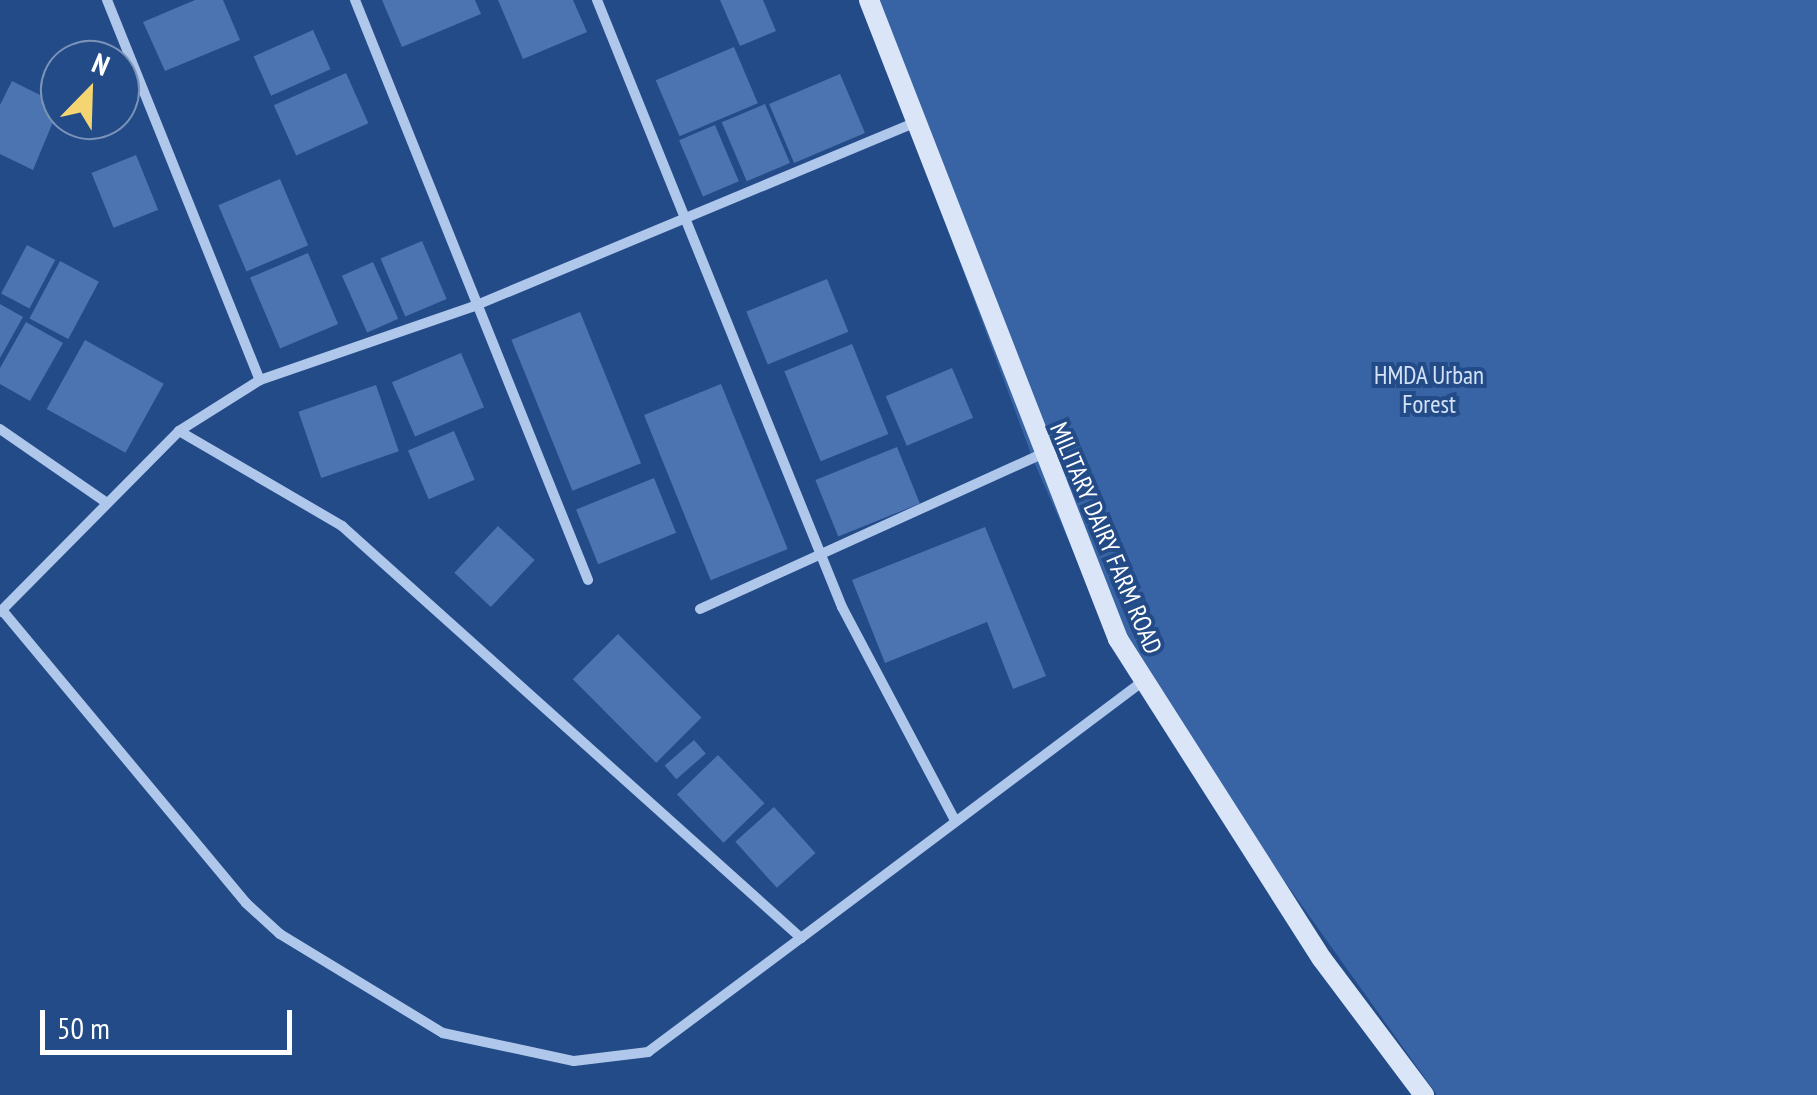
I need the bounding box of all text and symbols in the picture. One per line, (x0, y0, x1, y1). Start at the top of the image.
north arrow (40, 40, 140, 140)
text: N (87, 44, 115, 84)
park label: HMDA Urban Forest (1374, 361, 1484, 420)
street label: MILITARY DAIRY FARM ROAD (1043, 417, 1169, 659)
scale bar (45, 990, 298, 1052)
text: 50 m (57, 1008, 110, 1047)

